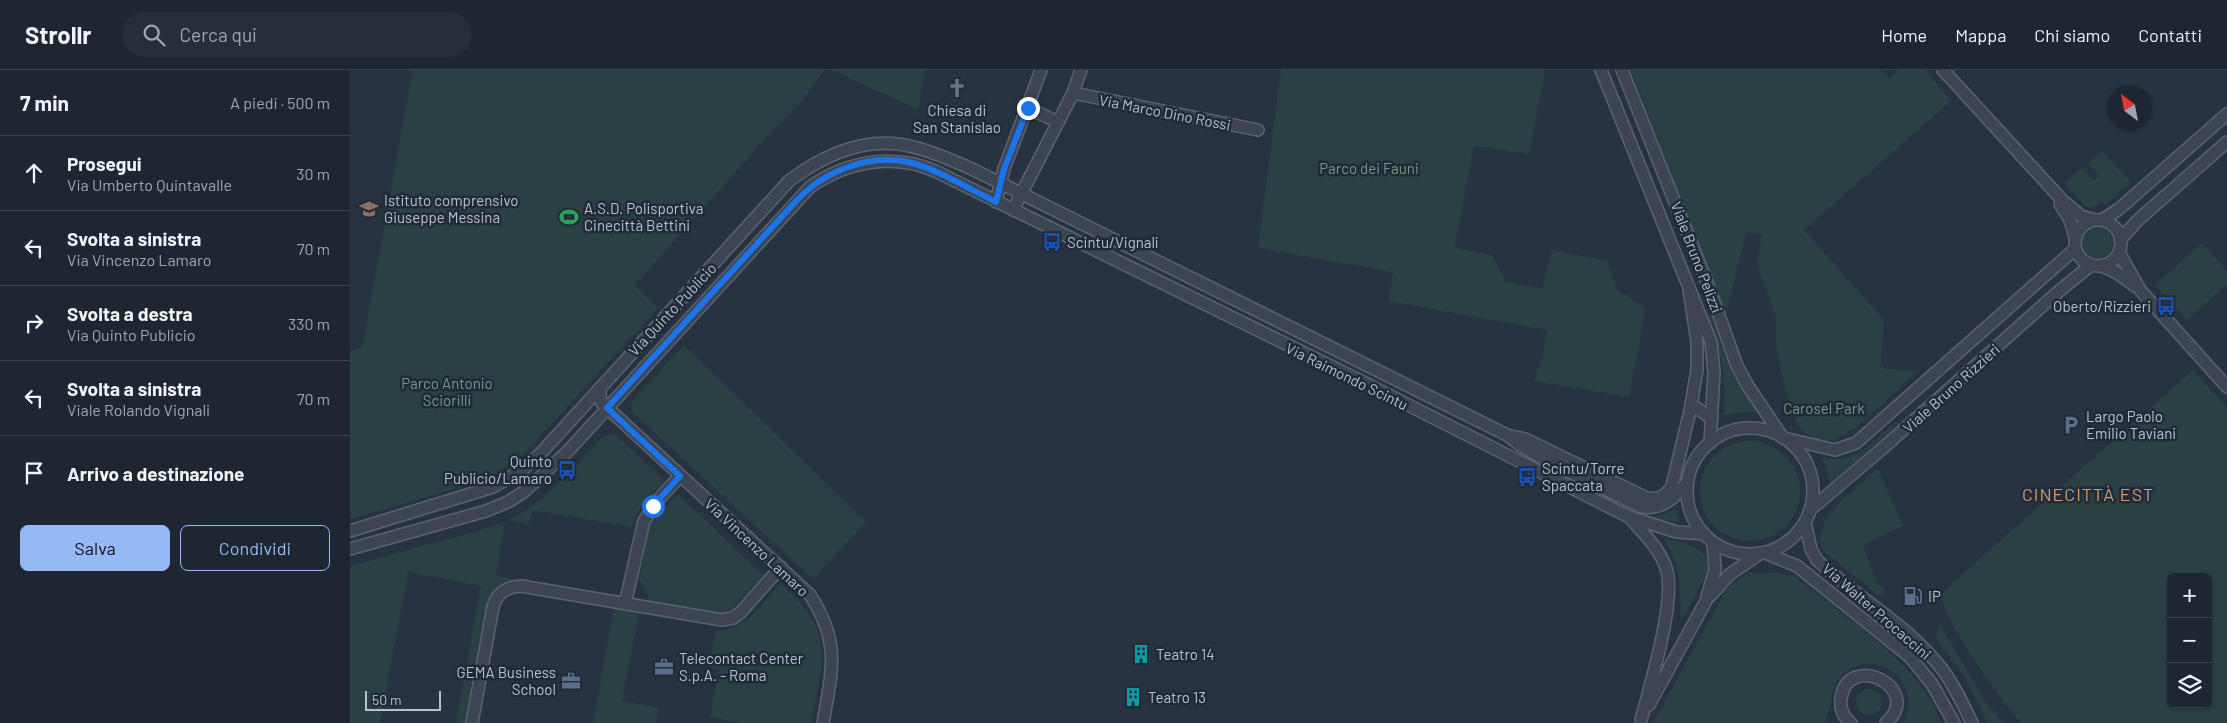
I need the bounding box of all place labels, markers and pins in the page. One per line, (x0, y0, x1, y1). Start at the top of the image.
church icon: Chiesa di San Stanislao (946, 77, 968, 99)
place label: Chiesa di San Stanislao (913, 101, 1001, 136)
place label: Istituto comprensivo Giuseppe Messina (384, 191, 518, 226)
school or university icon: Istituto comprensivo Giuseppe Messina (358, 198, 380, 220)
place label: A.S.D. Polisportiva Cinecittà Bettini (584, 199, 703, 234)
sports icon: A.S.D. Polisportiva Cinecittà Bettini (558, 206, 580, 228)
bus stop icon: Scintu/Vignali (1041, 231, 1063, 253)
place label: Scintu/Vignali (1067, 233, 1159, 251)
bus stop icon: Oberto/Rizzieri (2155, 295, 2177, 317)
place label: Oberto/Rizzieri (2053, 297, 2151, 315)
place label: Largo Paolo Emilio Taviani (2086, 407, 2176, 442)
parking icon: Largo Paolo Emilio Taviani (2060, 414, 2082, 436)
place label: Quinto Publicio/Lamaro (444, 452, 552, 487)
bus stop icon: Quinto Publicio/Lamaro (556, 459, 578, 481)
place label: Scintu/Torre Spaccata (1542, 459, 1624, 494)
bus stop icon: Scintu/Torre Spaccata (1516, 466, 1538, 488)
fuel station icon: IP (1902, 585, 1924, 607)
place label: IP (1928, 587, 1941, 605)
building icon: Teatro 14 (1130, 643, 1152, 665)
place label: Teatro 14 (1156, 645, 1215, 663)
place label: Telecontact Center S.p.A. - Roma (679, 649, 804, 684)
office icon: Telecontact Center S.p.A. - Roma (653, 656, 675, 678)
place label: GEMA Business School (457, 663, 556, 698)
office icon: GEMA Business School (560, 670, 582, 692)
building icon: Teatro 13 (1122, 686, 1144, 708)
place label: Teatro 13 (1148, 688, 1206, 706)

